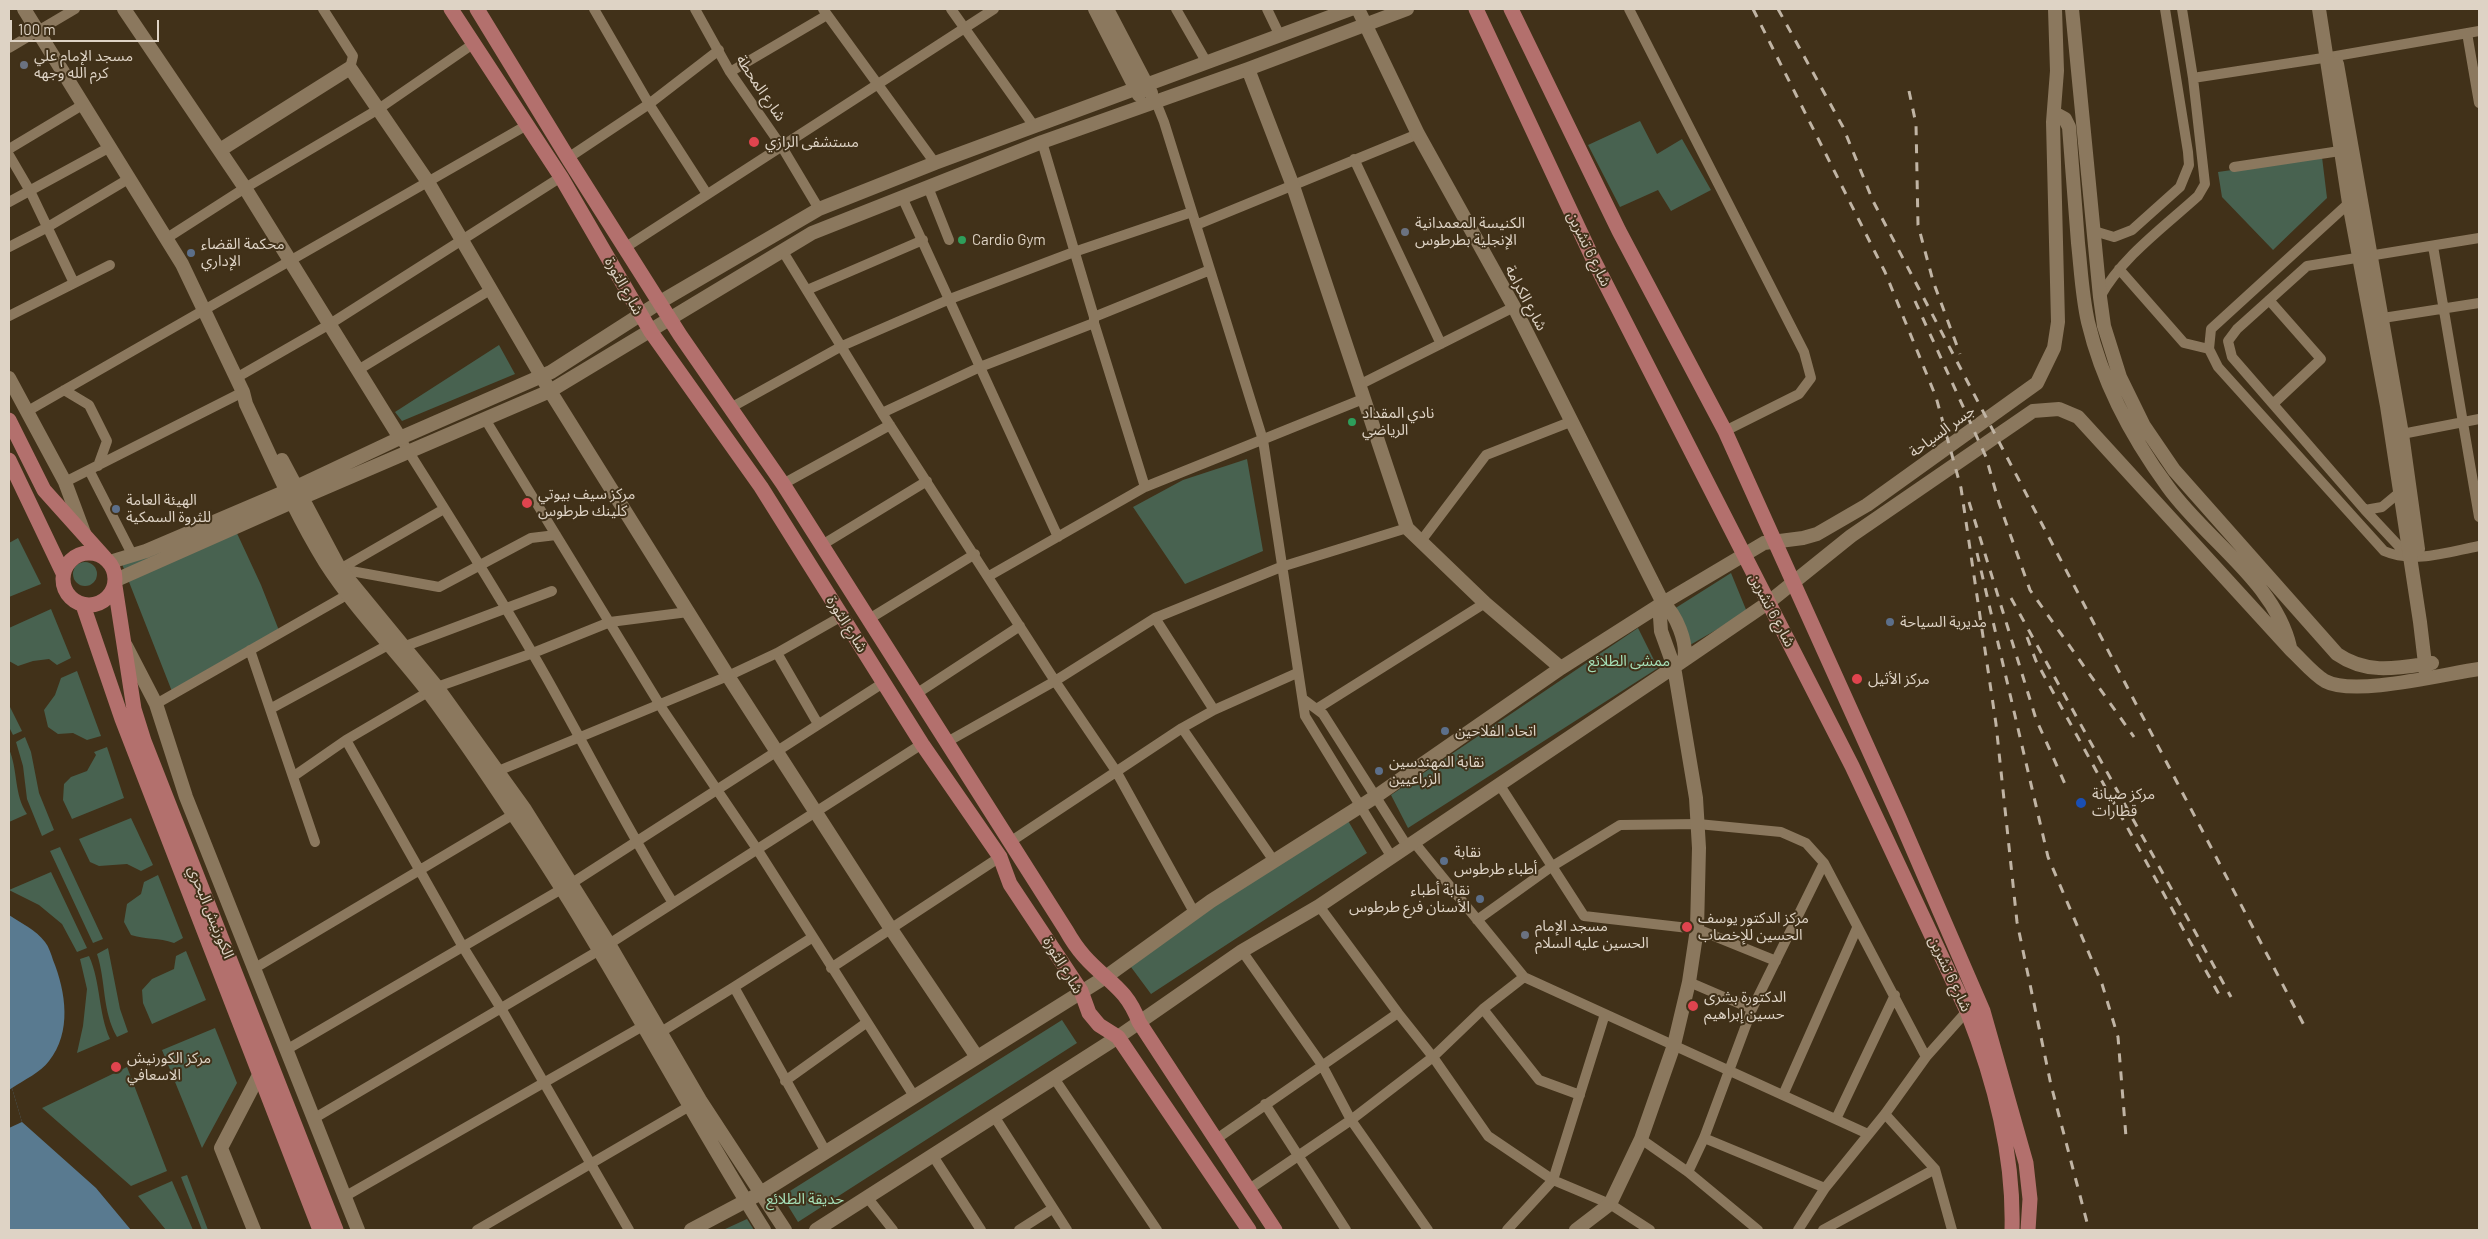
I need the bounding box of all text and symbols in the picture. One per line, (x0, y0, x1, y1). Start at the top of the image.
scale bar (12, 10, 161, 42)
text: 100 m (18, 20, 56, 38)
place label: مسجد الإمام علي كرم الله وجهه (34, 47, 133, 82)
street label: شارع المحطة (732, 52, 790, 124)
marker: مسجد الإمام علي كرم الله وجهه (18, 59, 30, 71)
place label: مستشفى الرازي (765, 133, 859, 151)
marker: مستشفى الرازي (747, 135, 761, 149)
street label: شارع 6 تشرين (1563, 209, 1615, 289)
place label: الكنيسة المعمدانية الإنجلية بطرطوس (1415, 214, 1525, 249)
marker: الكنيسة المعمدانية الإنجلية بطرطوس (1399, 226, 1411, 238)
place label: Cardio Gym (972, 231, 1046, 249)
marker: Cardio Gym (956, 234, 968, 246)
place label: محكمة القضاء الإداري (201, 235, 285, 270)
marker: محكمة القضاء الإداري (185, 247, 197, 259)
street label: شارع الثورة (601, 254, 647, 318)
street label: شارع الكرامة (1501, 262, 1551, 334)
street label: جسر السياحة (1906, 401, 1978, 461)
place label: نادي المقداد الرياضي (1362, 404, 1434, 439)
marker: نادي المقداد الرياضي (1346, 416, 1358, 428)
place label: مركز سيف بيوتي كلينك طرطوس (538, 485, 635, 520)
place label: الهيئة العامة للثروة السمكية (126, 491, 211, 526)
marker: مركز سيف بيوتي كلينك طرطوس (520, 496, 534, 510)
marker: الهيئة العامة للثروة السمكية (110, 503, 122, 515)
street label: شارع 6 تشرين (1745, 570, 1799, 650)
street label: شارع الثورة (823, 592, 871, 656)
place label: مديرية السياحة (1900, 613, 1987, 631)
marker: مديرية السياحة (1884, 616, 1896, 628)
park label: ممشى الطلائع (1588, 652, 1670, 670)
place label: مركز الأثيل (1868, 670, 1930, 688)
marker: مركز الأثيل (1850, 672, 1864, 686)
place label: اتحاد الفلاحين (1455, 722, 1536, 740)
marker: اتحاد الفلاحين (1439, 725, 1451, 737)
place label: نقابة المهندسين الزراعيين (1389, 753, 1484, 788)
marker: نقابة المهندسين الزراعيين (1373, 765, 1385, 777)
place label: مركز صيانة قطارات (2092, 785, 2155, 820)
marker: مركز صيانة قطارات (2074, 796, 2088, 810)
place label: نقابة أطباء طرطوس (1454, 843, 1537, 878)
marker: نقابة أطباء طرطوس (1438, 855, 1450, 867)
street label: الكورنيش البحري (184, 863, 238, 961)
place label: نقابة أطباء الأسنان فرع طرطوس (1349, 881, 1470, 916)
marker: نقابة أطباء الأسنان فرع طرطوس (1474, 893, 1486, 905)
place label: مركز الدكتور يوسف الحسين للإخصاب (1698, 909, 1809, 944)
place label: مسجد الإمام الحسين عليه السلام (1535, 917, 1649, 952)
marker: مركز الدكتور يوسف الحسين للإخصاب (1680, 920, 1694, 934)
marker: مسجد الإمام الحسين عليه السلام (1519, 929, 1531, 941)
street label: شارع الثورة (1039, 933, 1087, 997)
street label: شارع 6 تشرين (1925, 933, 1975, 1015)
place label: الدكتورة بشرى حسين إبراهيم (1704, 988, 1786, 1023)
marker: الدكتورة بشرى حسين إبراهيم (1686, 999, 1700, 1013)
place label: مركز الكورنيش الاسعافي (127, 1049, 211, 1084)
marker: مركز الكورنيش الاسعافي (109, 1060, 123, 1074)
park label: حديقة الطلائع (766, 1190, 844, 1208)

